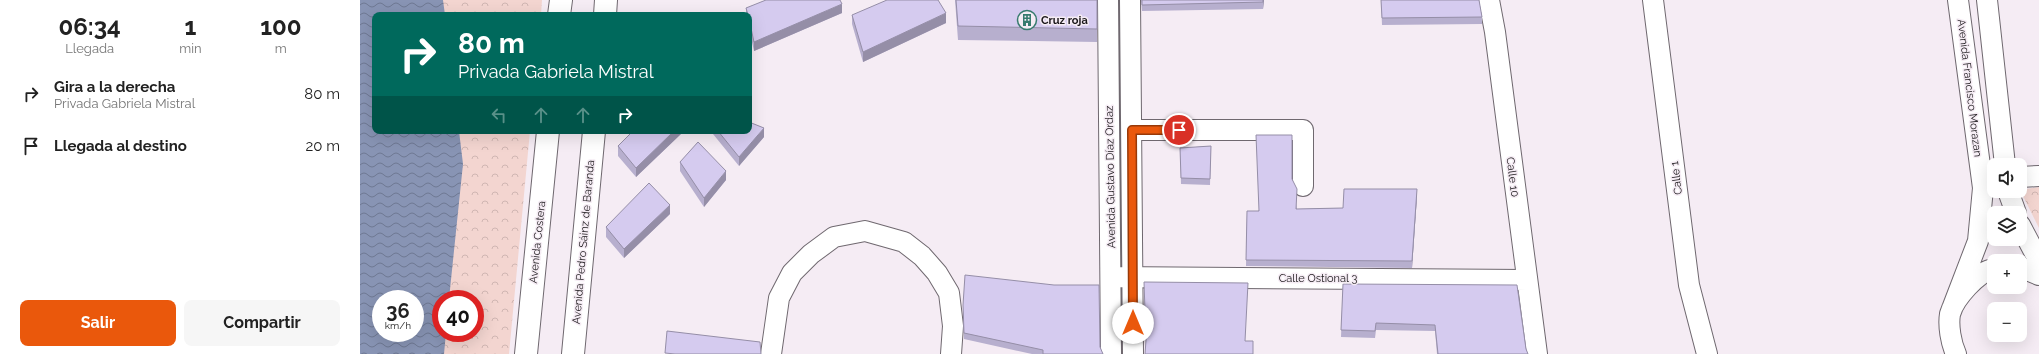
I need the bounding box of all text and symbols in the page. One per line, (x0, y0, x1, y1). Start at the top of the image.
building icon: Cruz roja (1016, 9, 1038, 31)
text: 06:34 (58, 12, 121, 41)
text: 1 (185, 12, 196, 41)
text: 100 (260, 12, 301, 41)
place label: Cruz roja (1041, 14, 1088, 27)
street label: Avenida Francisco Morazan (1955, 18, 1984, 158)
text: 80 m (458, 27, 525, 60)
icon: right (392, 28, 444, 80)
text: Llegada (65, 41, 114, 56)
text: min (179, 41, 202, 56)
text: m (275, 41, 287, 56)
text: Privada Gabriela Mistral (458, 61, 654, 82)
text: Gira a la derecha (54, 78, 175, 96)
icon: right (20, 83, 42, 105)
text: 80 m (304, 85, 340, 103)
text: Privada Gabriela Mistral (54, 96, 195, 111)
icon: left (488, 104, 510, 126)
icon: ahead (530, 104, 552, 126)
icon: ahead (572, 104, 594, 126)
icon: right (614, 104, 636, 126)
street label: Avenida Gustavo Díaz Ordaz (1103, 105, 1118, 248)
pin (1162, 113, 1196, 147)
icon: arrive (1168, 119, 1190, 141)
icon: arrive (20, 135, 42, 157)
text: Llegada al destino (54, 137, 187, 155)
text: 20 m (305, 137, 340, 155)
street label: Calle 10 (1504, 156, 1521, 198)
map controls (1987, 158, 2027, 342)
button: sound (1987, 158, 2027, 198)
street label: Avenida Pedro Sáinz de Baranda (570, 159, 597, 325)
street label: Calle 1 (1668, 160, 1685, 195)
street label: Avenida Costera (527, 200, 548, 284)
button: layers (1987, 206, 2027, 246)
button: + (1987, 254, 2027, 294)
street label: Calle Ostional 3 (1279, 272, 1357, 285)
speed limit sign: 40 (432, 290, 484, 342)
text: 36 (386, 299, 410, 323)
button: Salir (20, 300, 176, 346)
button: Compartir (184, 300, 340, 346)
position arrow (1112, 302, 1154, 344)
button: − (1987, 302, 2027, 342)
text: km/h (385, 320, 411, 331)

